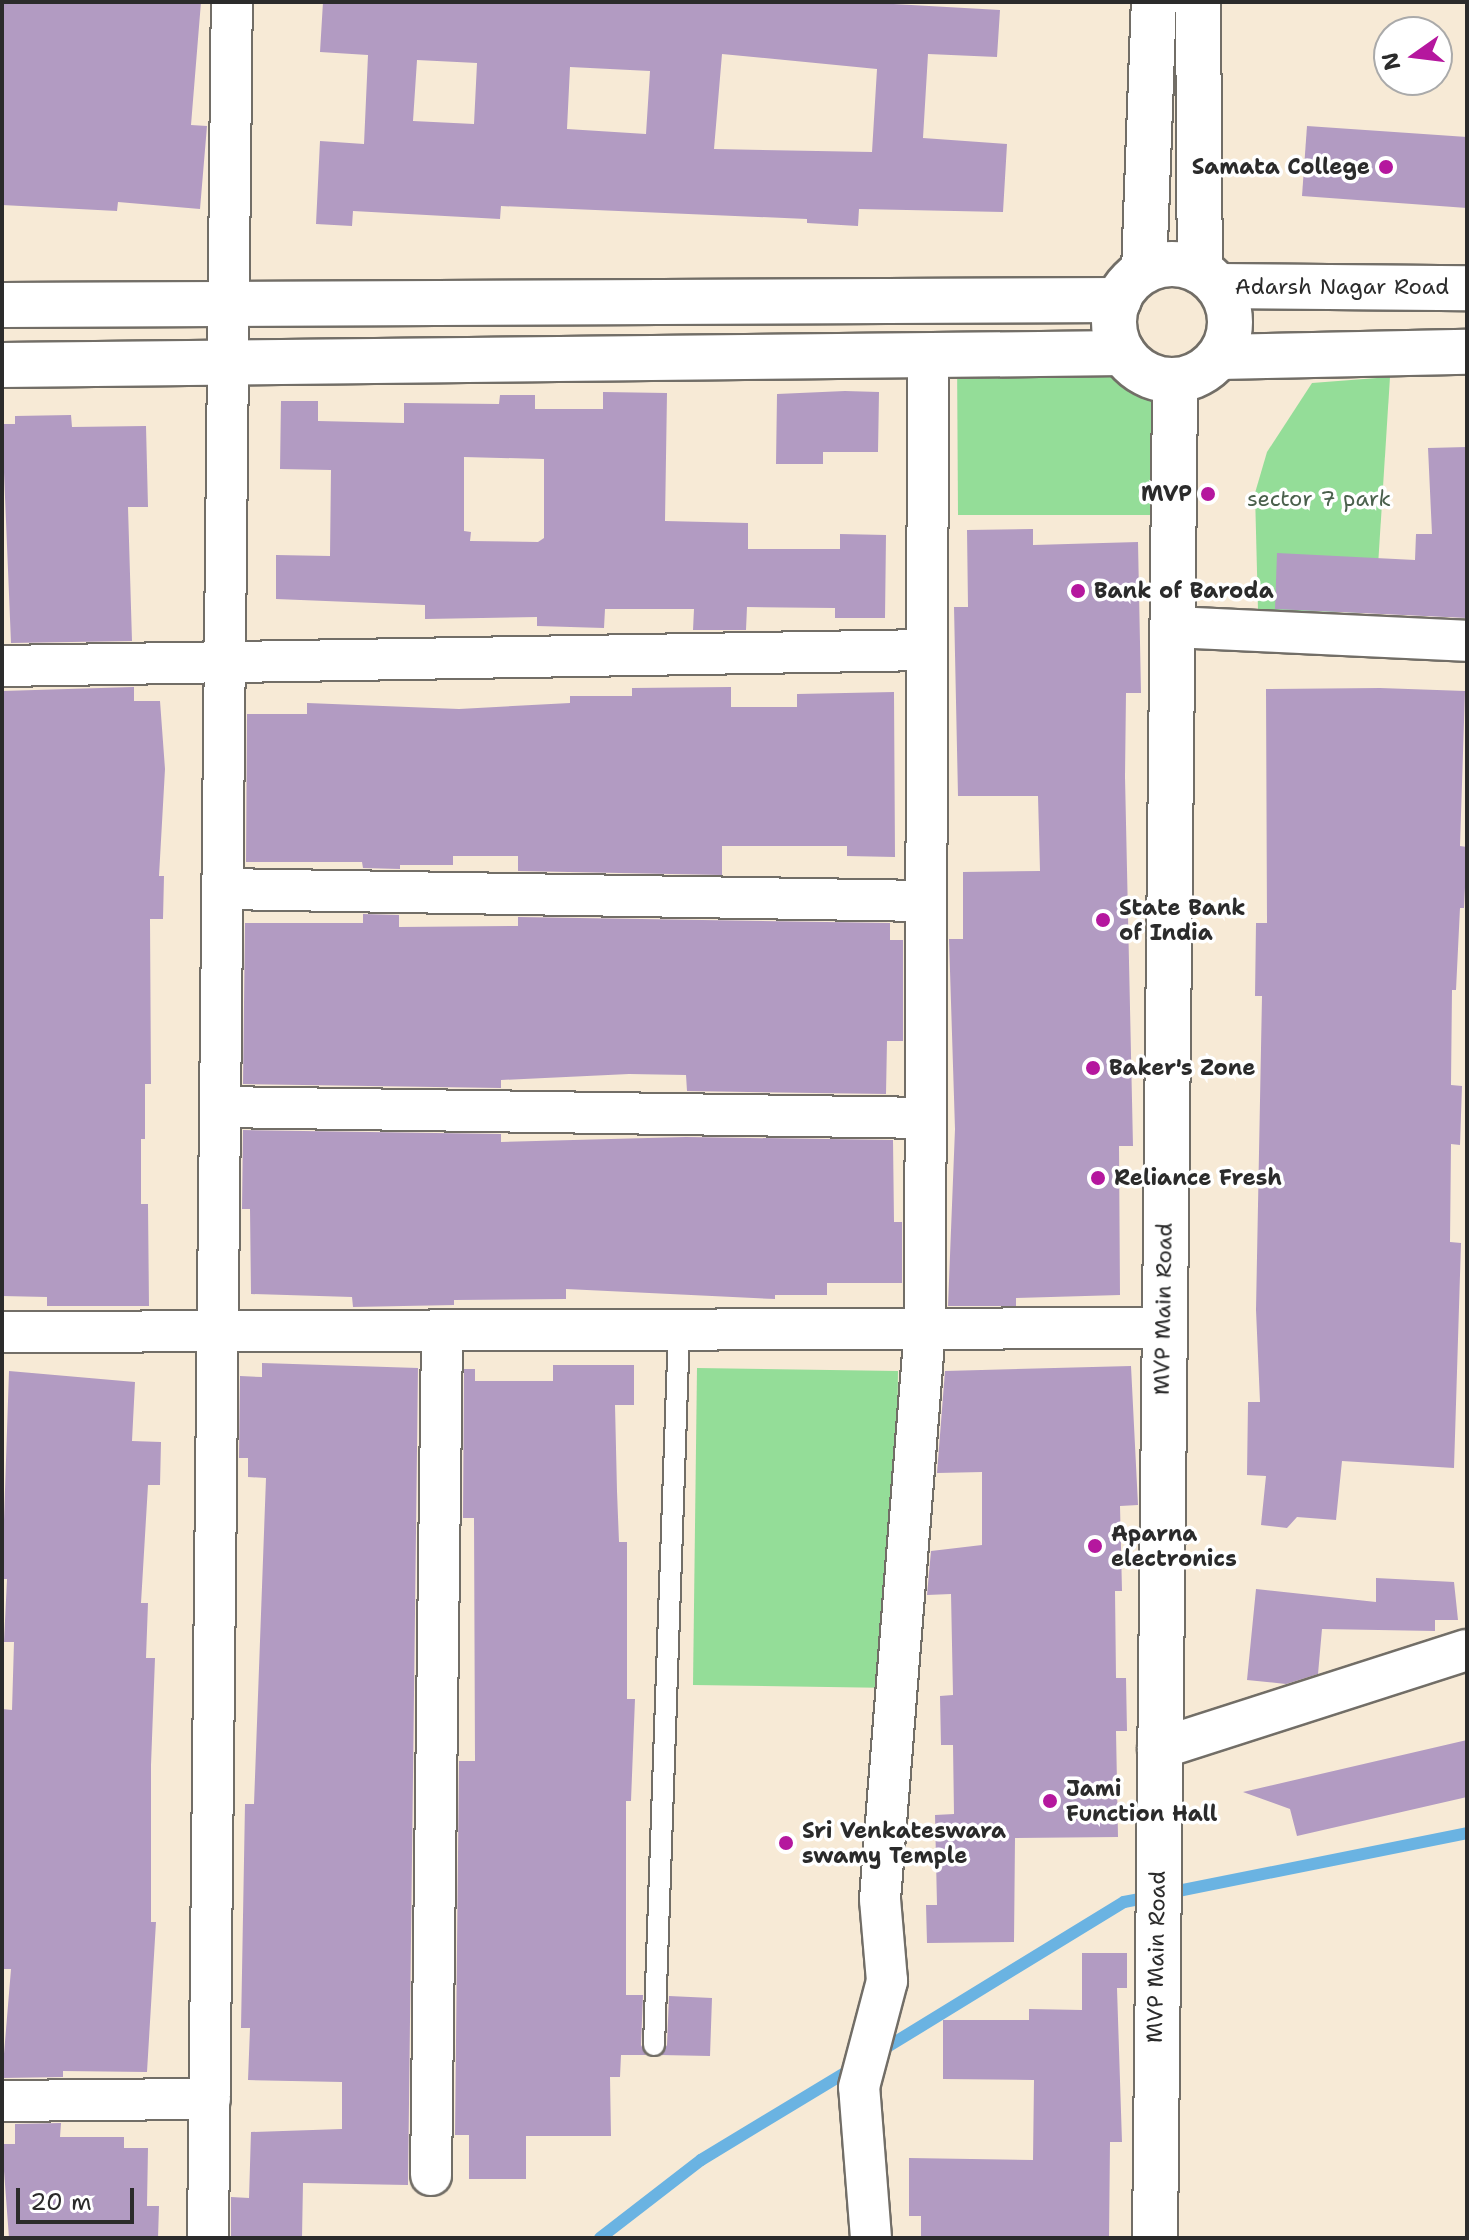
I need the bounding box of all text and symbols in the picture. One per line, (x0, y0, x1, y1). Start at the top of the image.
north arrow (1373, 16, 1453, 96)
text: N (1375, 49, 1407, 73)
place label: Samata College (1192, 154, 1370, 180)
marker: Samata College (1377, 158, 1395, 176)
street label: Adarsh Nagar Road (1235, 274, 1449, 300)
place label: MVP (1141, 481, 1192, 507)
marker: MVP (1199, 485, 1217, 503)
park label: sector 7 park (1247, 486, 1391, 512)
place label: Bank of Baroda (1094, 578, 1274, 604)
marker: Bank of Baroda (1069, 582, 1087, 600)
place label: State Bank of India (1119, 894, 1246, 946)
marker: State Bank of India (1094, 911, 1112, 929)
place label: Baker's Zone (1109, 1055, 1256, 1081)
marker: Baker's Zone (1084, 1059, 1102, 1077)
place label: Reliance Fresh (1114, 1165, 1282, 1191)
marker: Reliance Fresh (1089, 1169, 1107, 1187)
street label: MVP Main Road (1148, 1223, 1178, 1395)
place label: Aparna electronics (1111, 1520, 1237, 1572)
marker: Aparna electronics (1086, 1537, 1104, 1555)
place label: Jami Function Hall (1066, 1775, 1218, 1826)
marker: Jami Function Hall (1041, 1792, 1059, 1810)
place label: Sri Venkateswara swamy Temple (802, 1817, 1006, 1868)
marker: Sri Venkateswara swamy Temple (777, 1834, 795, 1852)
street label: MVP Main Road (1141, 1871, 1171, 2043)
scale bar (20, 2172, 138, 2222)
text: 20 m (30, 2186, 92, 2218)

